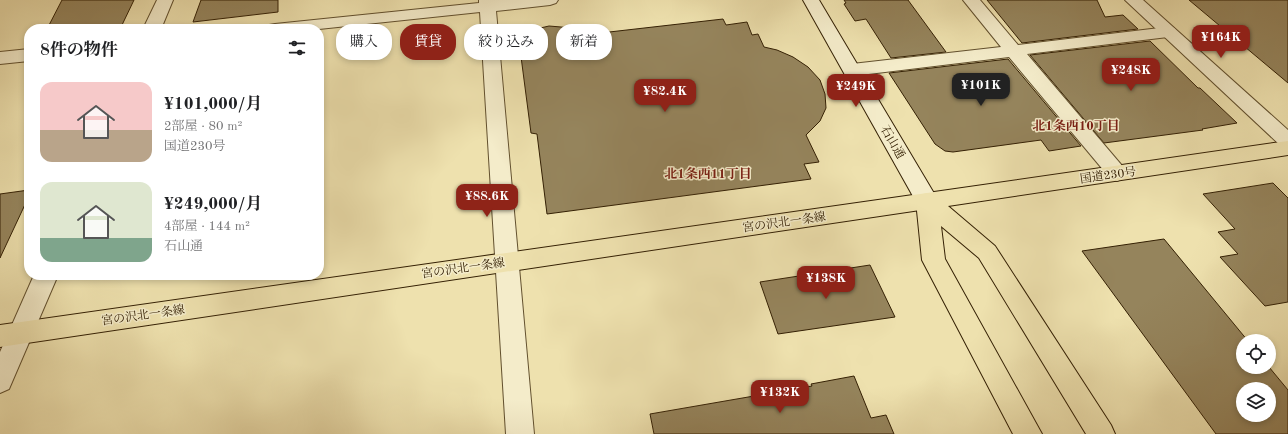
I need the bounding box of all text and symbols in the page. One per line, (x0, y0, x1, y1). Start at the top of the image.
chip: 購入 (336, 24, 392, 60)
chip: 賃貸 (400, 24, 456, 60)
chip: 絞り込み (464, 24, 548, 60)
chip: 新着 (556, 24, 612, 60)
pin: ¥164K (1193, 25, 1249, 59)
text: ¥164K (1201, 31, 1241, 44)
icon: filters (286, 37, 308, 59)
text: 8件の物件 (40, 42, 118, 59)
pin: ¥248K (1103, 58, 1159, 92)
text: ¥248K (1111, 64, 1151, 77)
pin: ¥101K (953, 73, 1009, 107)
pin: ¥249K (828, 74, 884, 108)
pin: ¥82.4K (632, 79, 698, 113)
text: ¥101K (961, 79, 1001, 92)
text: ¥249K (836, 80, 876, 93)
text: ¥82.4K (643, 85, 687, 98)
text: ¥101,000/月 (164, 96, 262, 113)
icon: home (72, 98, 120, 146)
district label: 北1条西10丁目 (1032, 118, 1120, 133)
text: 2部屋 · 80 m² (164, 120, 242, 133)
street label: 石山通 (878, 123, 907, 161)
text: 国道230号 (164, 140, 226, 153)
street label: 国道230号 (1079, 164, 1137, 186)
district label: 北1条西11丁目 (664, 166, 752, 181)
pin: ¥88.6K (454, 184, 520, 218)
text: ¥88.6K (465, 190, 509, 203)
text: ¥249,000/月 (164, 196, 262, 213)
icon: home (72, 198, 120, 246)
street label: 宮の沢北一条線 (741, 209, 827, 235)
text: 4部屋 · 144 m² (164, 220, 250, 233)
text: 石山通 (164, 240, 203, 253)
street label: 宮の沢北一条線 (420, 255, 506, 281)
pin: ¥138K (798, 266, 854, 300)
text: ¥138K (806, 272, 846, 285)
street label: 宮の沢北一条線 (100, 302, 186, 328)
map controls (1236, 334, 1276, 422)
button: locate (1236, 334, 1276, 374)
pin: ¥132K (752, 380, 808, 414)
button: layers (1236, 382, 1276, 422)
text: ¥132K (760, 386, 800, 399)

